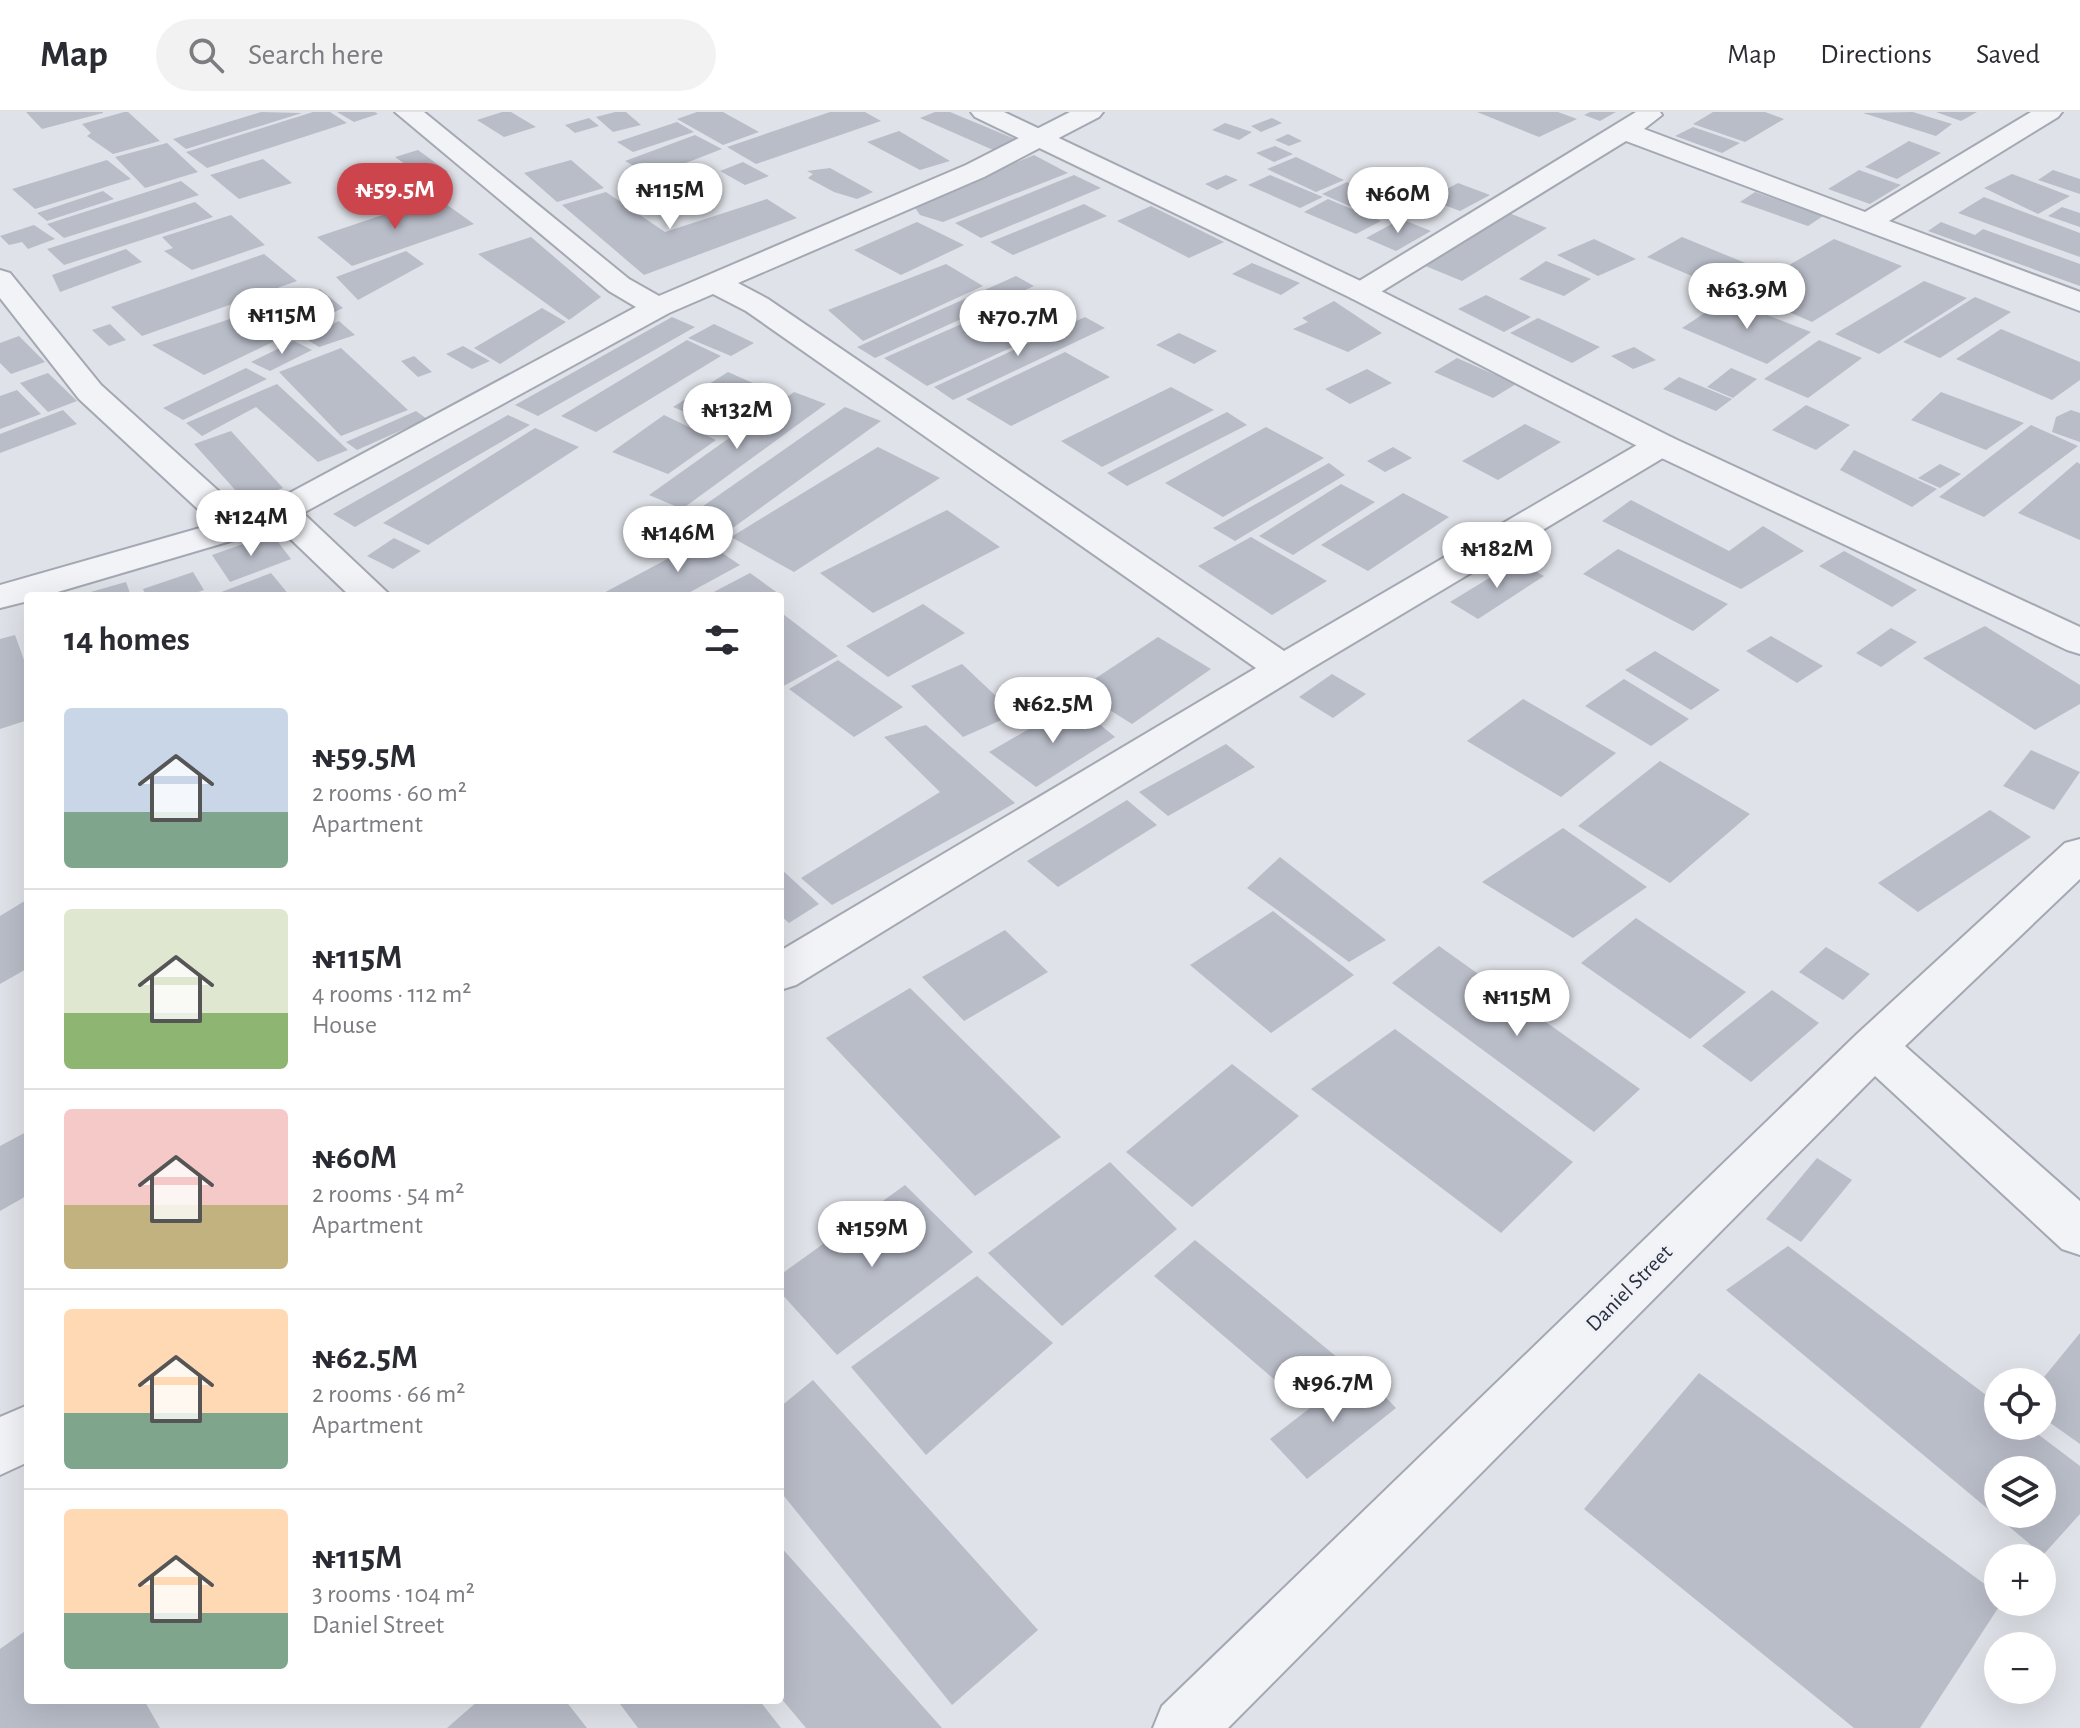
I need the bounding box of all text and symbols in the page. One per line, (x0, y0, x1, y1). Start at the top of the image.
search box (156, 19, 716, 91)
icon: search (184, 33, 228, 77)
text: Map (40, 36, 108, 74)
text: Search here (248, 40, 384, 70)
text: Map (1727, 41, 1776, 69)
text: Directions (1820, 41, 1932, 69)
text: Saved (1976, 41, 2040, 69)
pin: ₦59.5M (330, 163, 460, 231)
pin: ₦115M (614, 163, 726, 231)
pin: ₦60M (1351, 167, 1445, 235)
text: ₦59.5M (355, 176, 435, 202)
text: ₦115M (635, 176, 705, 202)
text: ₦60M (1365, 180, 1431, 206)
pin: ₦63.9M (1682, 263, 1812, 331)
text: ₦63.9M (1706, 276, 1788, 302)
pin: ₦115M (226, 288, 338, 356)
pin: ₦70.7M (953, 290, 1083, 358)
text: ₦115M (247, 301, 317, 327)
text: ₦70.7M (977, 303, 1059, 329)
pin: ₦132M (681, 383, 793, 451)
text: ₦132M (701, 396, 773, 422)
pin: ₦124M (195, 490, 307, 558)
text: ₦124M (214, 503, 288, 529)
pin: ₦146M (622, 506, 734, 574)
text: ₦146M (641, 519, 715, 545)
pin: ₦182M (1441, 522, 1553, 590)
text: ₦182M (1460, 535, 1534, 561)
icon: filters (700, 618, 744, 662)
text: 14 homes (64, 623, 190, 657)
pin: ₦62.5M (988, 677, 1118, 745)
text: ₦62.5M (1012, 690, 1094, 716)
icon: home (128, 740, 224, 836)
text: ₦59.5M (312, 740, 417, 774)
text: 2 rooms · 60 m² (312, 780, 467, 806)
text: Apartment (312, 811, 423, 837)
icon: home (128, 941, 224, 1037)
text: ₦115M (312, 941, 402, 975)
pin: ₦115M (1461, 970, 1573, 1038)
text: 4 rooms · 112 m² (312, 981, 471, 1007)
text: ₦115M (1482, 983, 1552, 1009)
text: House (312, 1012, 377, 1038)
icon: home (128, 1141, 224, 1237)
text: ₦60M (312, 1141, 397, 1175)
text: 2 rooms · 54 m² (312, 1181, 464, 1207)
pin: ₦159M (816, 1201, 928, 1269)
text: Apartment (312, 1212, 423, 1238)
text: ₦159M (836, 1214, 908, 1240)
street label: Daniel Street (1582, 1241, 1676, 1335)
icon: home (128, 1341, 224, 1437)
text: ₦62.5M (312, 1341, 418, 1375)
pin: ₦96.7M (1268, 1356, 1398, 1424)
map controls (1984, 1368, 2056, 1704)
button: locate (1984, 1368, 2056, 1440)
text: ₦96.7M (1292, 1369, 1374, 1395)
text: 2 rooms · 66 m² (312, 1381, 465, 1407)
text: Apartment (312, 1412, 423, 1438)
button: layers (1984, 1456, 2056, 1528)
icon: home (128, 1541, 224, 1637)
text: ₦115M (312, 1541, 402, 1575)
button: + (1984, 1544, 2056, 1616)
text: 3 rooms · 104 m² (312, 1581, 475, 1607)
text: Daniel Street (312, 1612, 444, 1638)
button: − (1984, 1632, 2056, 1704)

